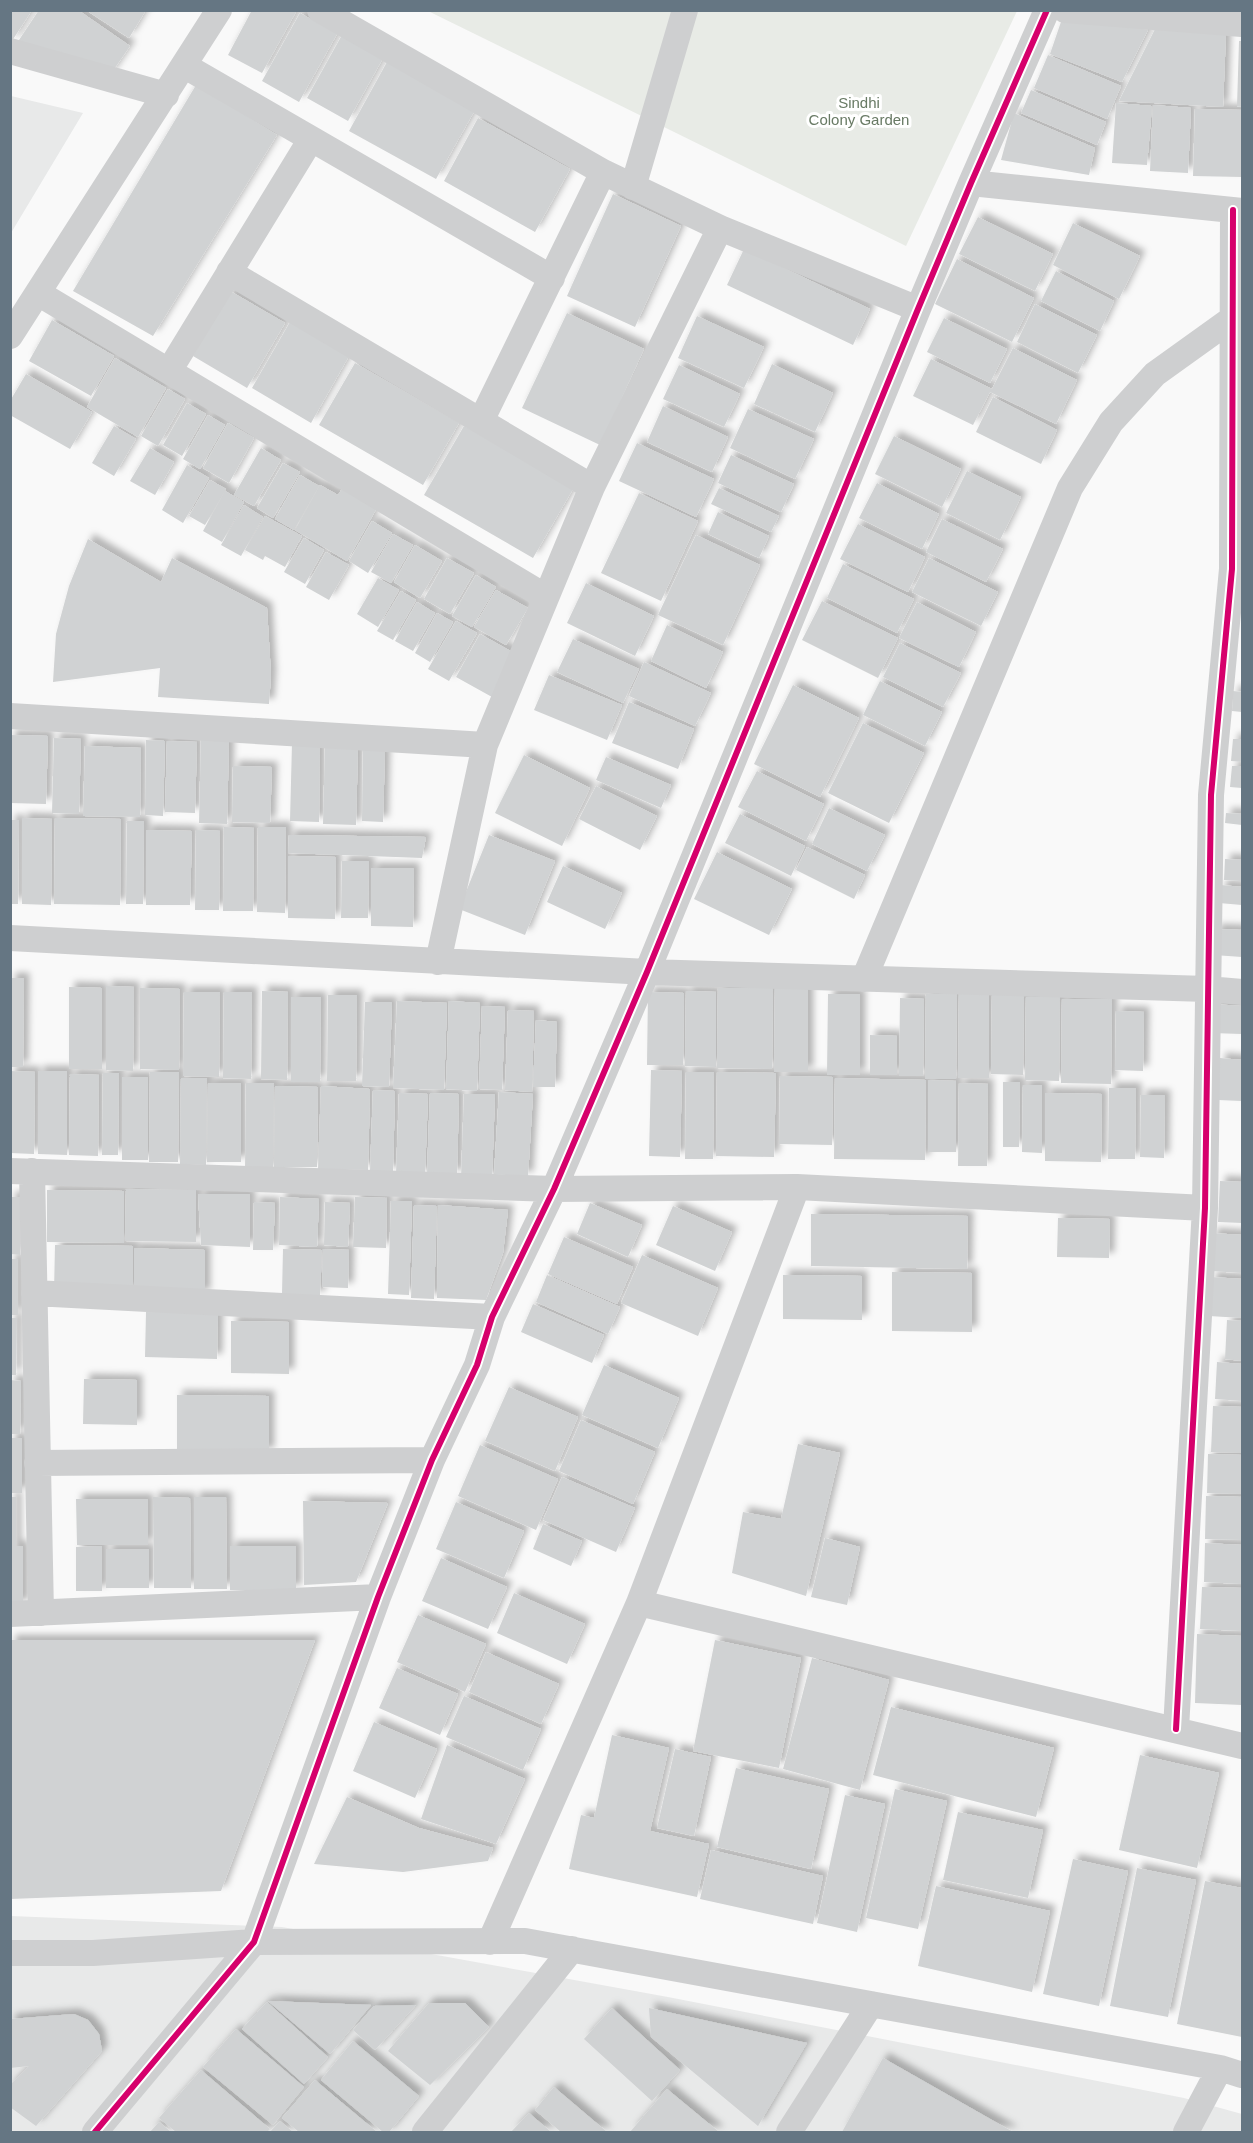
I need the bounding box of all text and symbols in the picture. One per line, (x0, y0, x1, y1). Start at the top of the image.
park label: Sindhi Colony Garden (809, 94, 909, 128)

